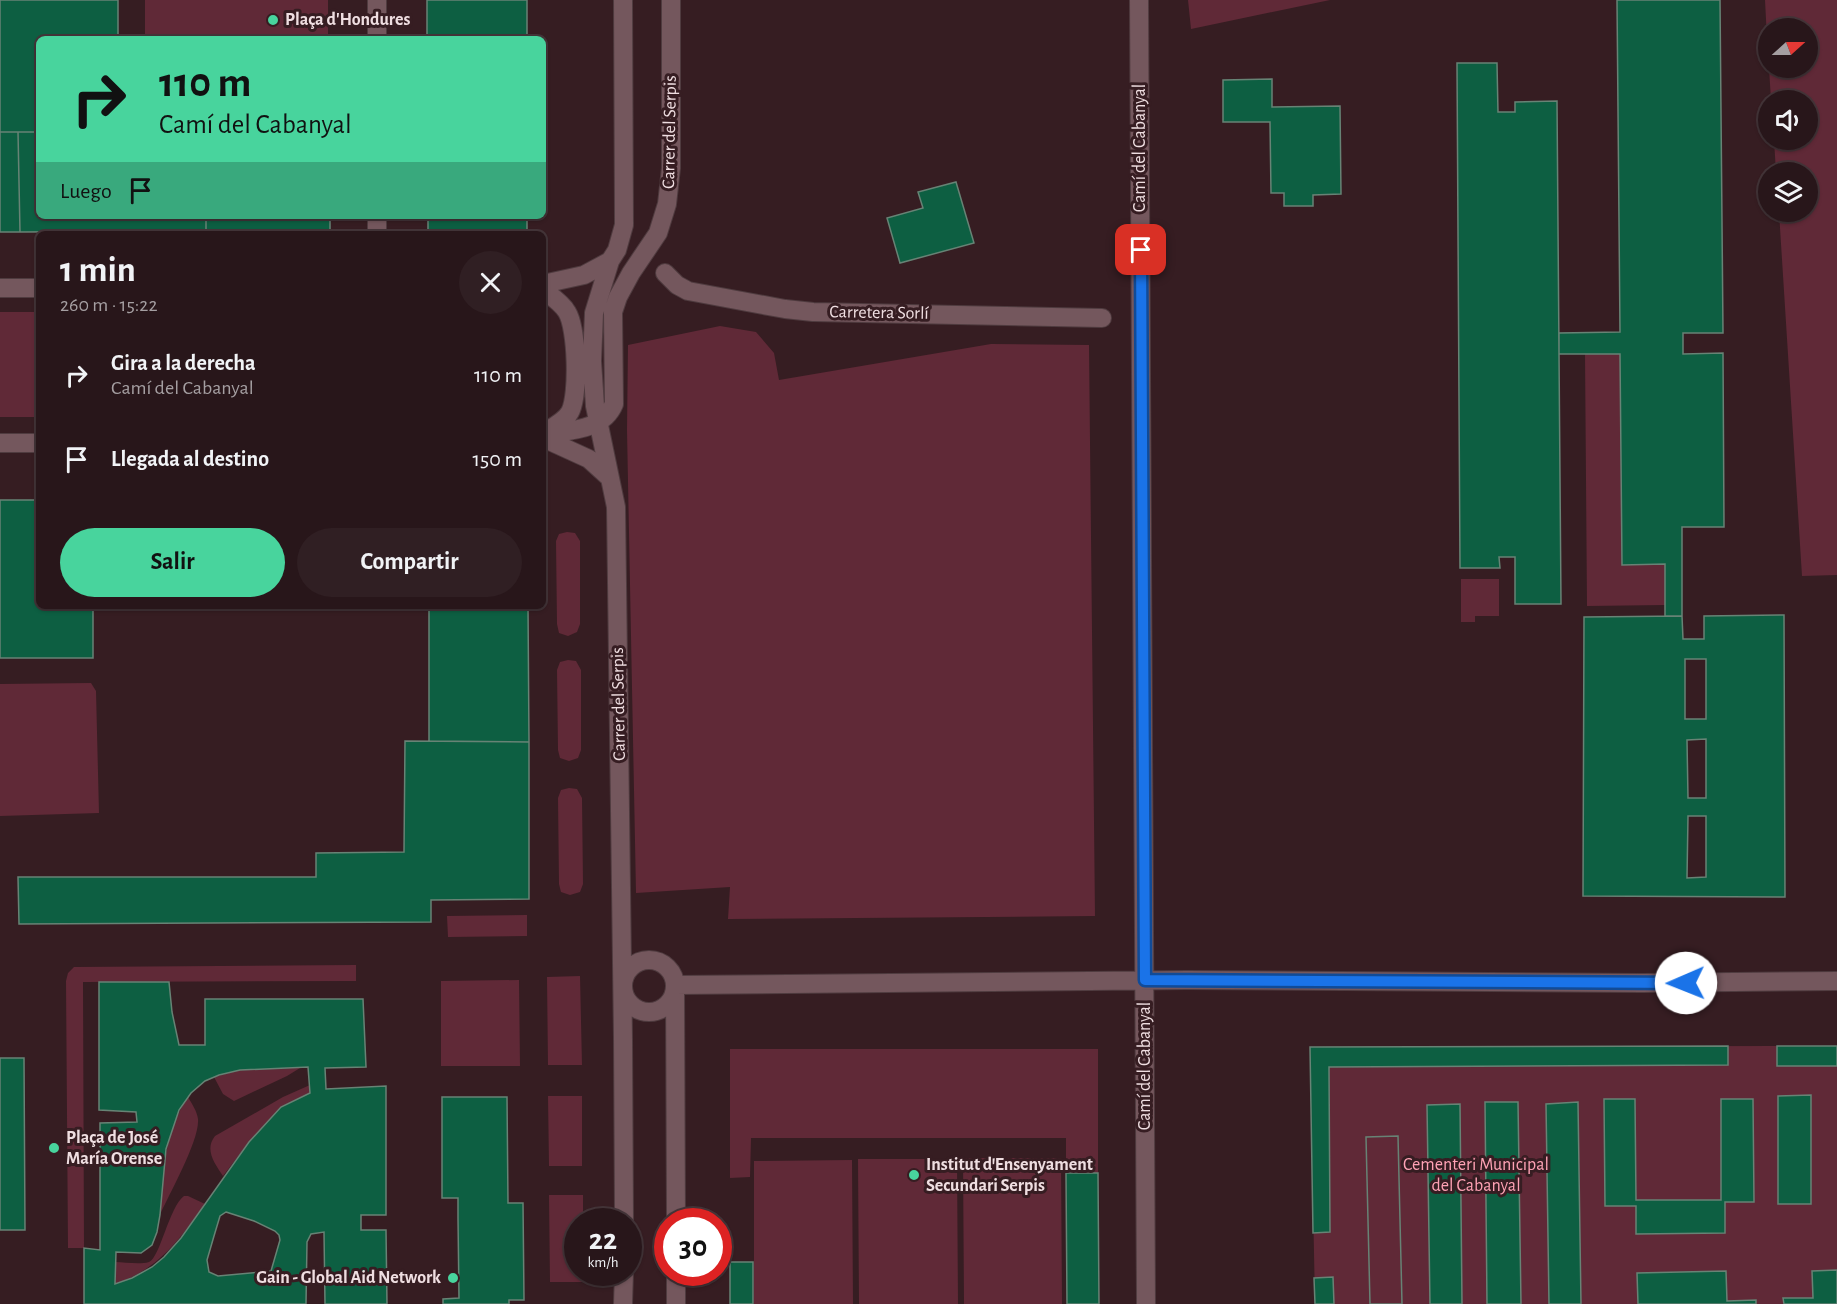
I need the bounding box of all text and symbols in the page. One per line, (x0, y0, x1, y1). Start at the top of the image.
place label: Plaça d'Hondures (285, 11, 411, 29)
marker: Plaça d'Hondures (266, 13, 280, 27)
north arrow (1758, 18, 1818, 78)
map controls (1758, 18, 1818, 222)
icon: right (60, 60, 138, 138)
text: 110 m (159, 62, 251, 104)
street label: Carrer del Serpis (660, 75, 680, 189)
street label: Camí del Cabanyal (1131, 84, 1149, 212)
button: sound (1758, 90, 1818, 150)
text: Camí del Cabanyal (159, 111, 352, 138)
button: layers (1758, 162, 1818, 222)
icon: arrive (124, 174, 157, 207)
text: Luego (60, 180, 112, 202)
pin (1115, 224, 1166, 275)
icon: arrive (1124, 233, 1157, 266)
button: close (459, 251, 522, 314)
text: 1 min (60, 252, 136, 288)
text: 260 m · 15:22 (60, 295, 158, 315)
street label: Carretera Sorlí (829, 303, 930, 323)
text: Gira a la derecha (111, 352, 256, 374)
icon: right (60, 359, 93, 392)
text: 110 m (474, 364, 522, 386)
text: Camí del Cabanyal (111, 378, 254, 398)
icon: arrive (60, 443, 93, 476)
text: Llegada al destino (111, 448, 269, 470)
text: 150 m (472, 448, 522, 470)
button: Salir (60, 528, 285, 597)
button: Compartir (297, 528, 522, 597)
street label: Carrer del Serpis (609, 647, 629, 761)
position arrow (1654, 951, 1718, 1015)
street label: Camí del Cabanyal (1136, 1002, 1154, 1130)
place label: Plaça de José María Orense (66, 1129, 162, 1168)
marker: Plaça de José María Orense (47, 1141, 61, 1155)
place label: Institut d'Ensenyament Secundari Serpis (926, 1156, 1093, 1195)
park label: Cementeri Municipal del Cabanyal (1403, 1156, 1549, 1195)
marker: Institut d'Ensenyament Secundari Serpis (907, 1168, 921, 1182)
speed limit sign: 30 (654, 1208, 732, 1286)
text: 22 (589, 1225, 617, 1255)
text: km/h (588, 1255, 618, 1270)
place label: Gain - Global Aid Network (256, 1269, 441, 1287)
marker: Gain - Global Aid Network (446, 1271, 460, 1285)

